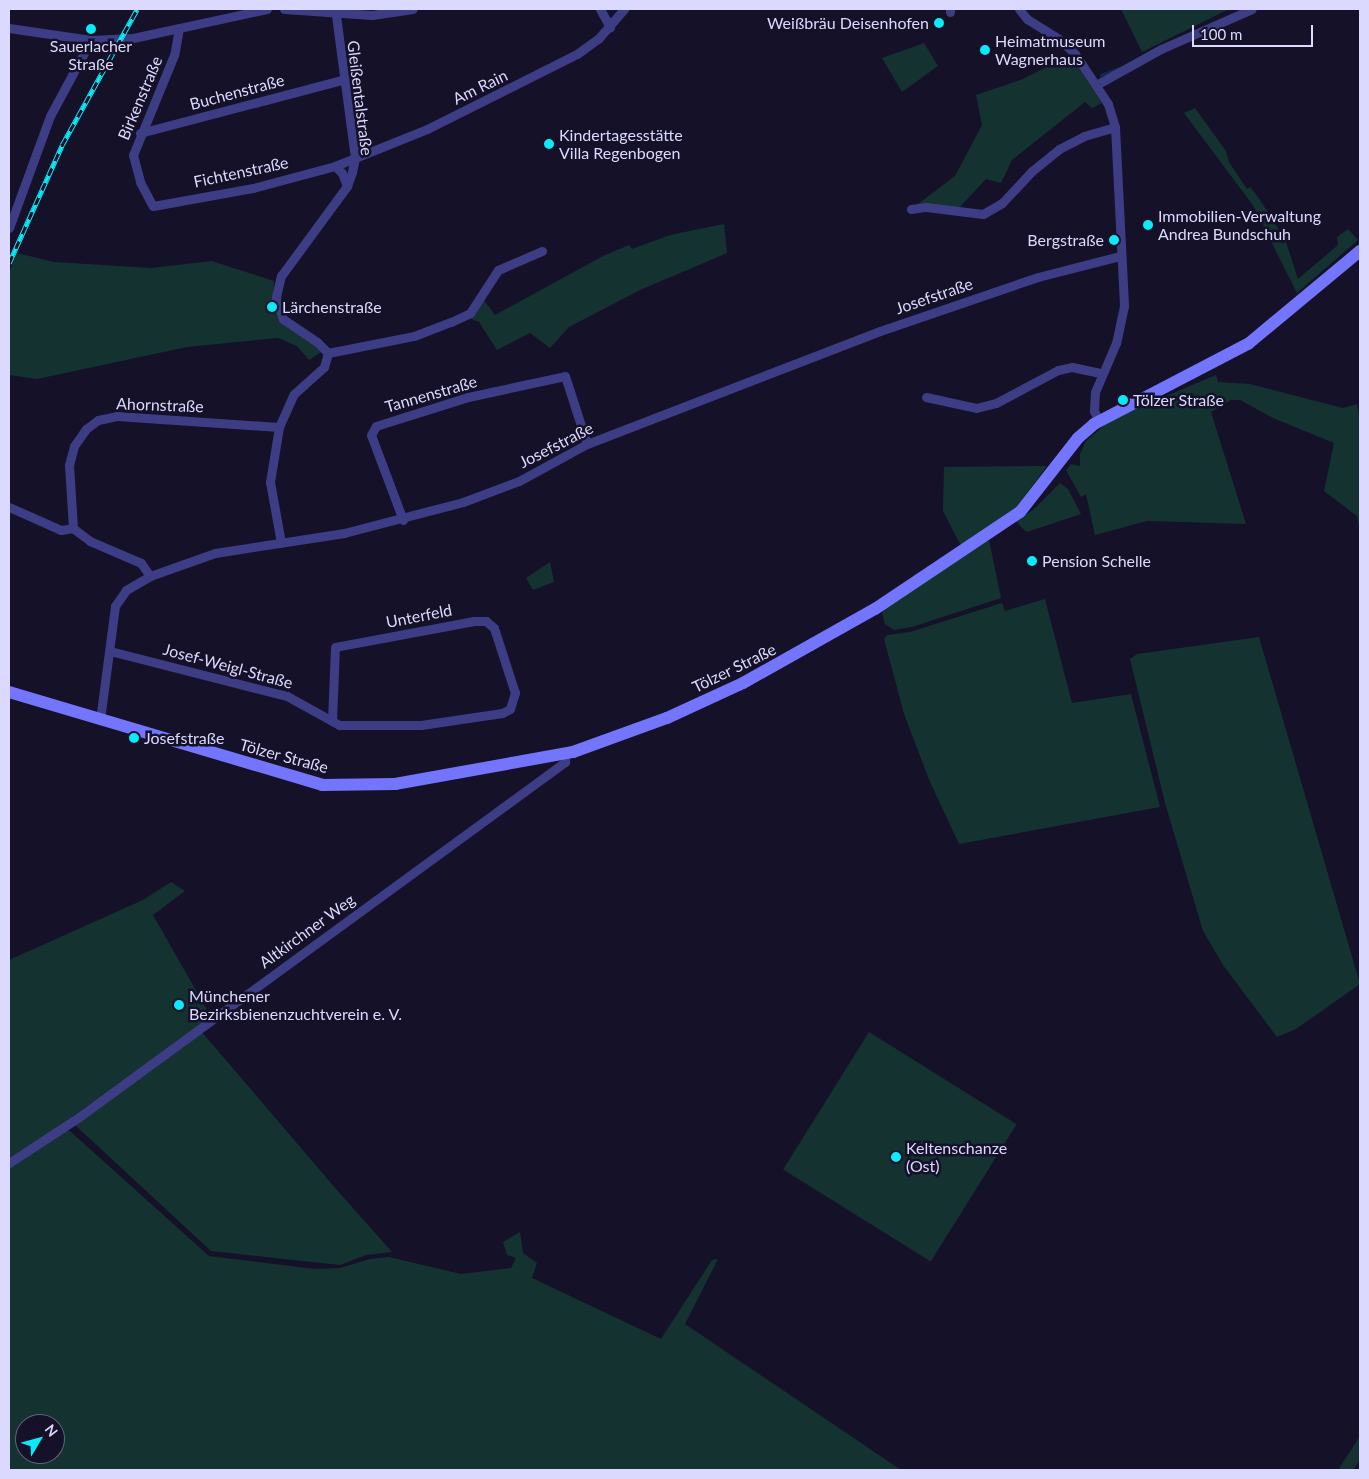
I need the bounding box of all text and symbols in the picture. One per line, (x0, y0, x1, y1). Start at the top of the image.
place label: Weißbräu Deisenhofen (767, 13, 929, 33)
scale bar (1194, 15, 1315, 47)
marker: Weißbräu Deisenhofen (933, 17, 945, 29)
marker: Sauerlacher Straße (85, 23, 97, 35)
text: 100 m (1200, 25, 1242, 43)
place label: Heimatmuseum Wagnerhaus (995, 31, 1106, 69)
place label: Sauerlacher Straße (50, 36, 132, 74)
street label: Gleißentalstraße (343, 39, 377, 157)
marker: Heimatmuseum Wagnerhaus (979, 44, 991, 56)
street label: Birkenstraße (114, 53, 166, 143)
street label: Am Rain (449, 66, 511, 108)
street label: Buchenstraße (188, 70, 286, 114)
place label: Kindertagesstätte Villa Regenbogen (559, 125, 683, 163)
marker: Kindertagesstätte Villa Regenbogen (543, 138, 555, 150)
street label: Fichtenstraße (192, 153, 290, 191)
place label: Immobilien-Verwaltung Andrea Bundschuh (1158, 206, 1321, 244)
marker: Immobilien-Verwaltung Andrea Bundschuh (1142, 219, 1154, 231)
place label: Bergstraße (1027, 230, 1104, 250)
marker: Bergstraße (1108, 234, 1120, 246)
street label: Josefstraße (893, 274, 975, 318)
place label: Lärchenstraße (282, 297, 382, 317)
marker: Lärchenstraße (266, 301, 278, 313)
street label: Tannenstraße (383, 372, 479, 416)
place label: Tölzer Straße (1133, 390, 1224, 410)
street label: Ahornstraße (116, 394, 204, 416)
marker: Tölzer Straße (1117, 394, 1129, 406)
street label: Josefstraße (516, 418, 596, 472)
place label: Pension Schelle (1042, 551, 1151, 571)
marker: Pension Schelle (1026, 555, 1038, 567)
street label: Unterfeld (384, 600, 454, 632)
street label: Josef-Weigl-Straße (161, 639, 295, 693)
street label: Tölzer Straße (689, 639, 779, 697)
place label: Josefstraße (144, 728, 224, 748)
marker: Josefstraße (128, 732, 140, 744)
street label: Tölzer Straße (237, 735, 331, 777)
street label: Altkirchner Weg (255, 890, 359, 972)
place label: Münchener Bezirksbienenzuchtverein e. V. (189, 986, 403, 1024)
marker: Münchener Bezirksbienenzuchtverein e. V. (173, 999, 185, 1011)
place label: Keltenschanze (Ost) (906, 1138, 1007, 1176)
marker: Keltenschanze (Ost) (890, 1151, 902, 1163)
north arrow (15, 1414, 65, 1464)
text: N (42, 1421, 62, 1440)

